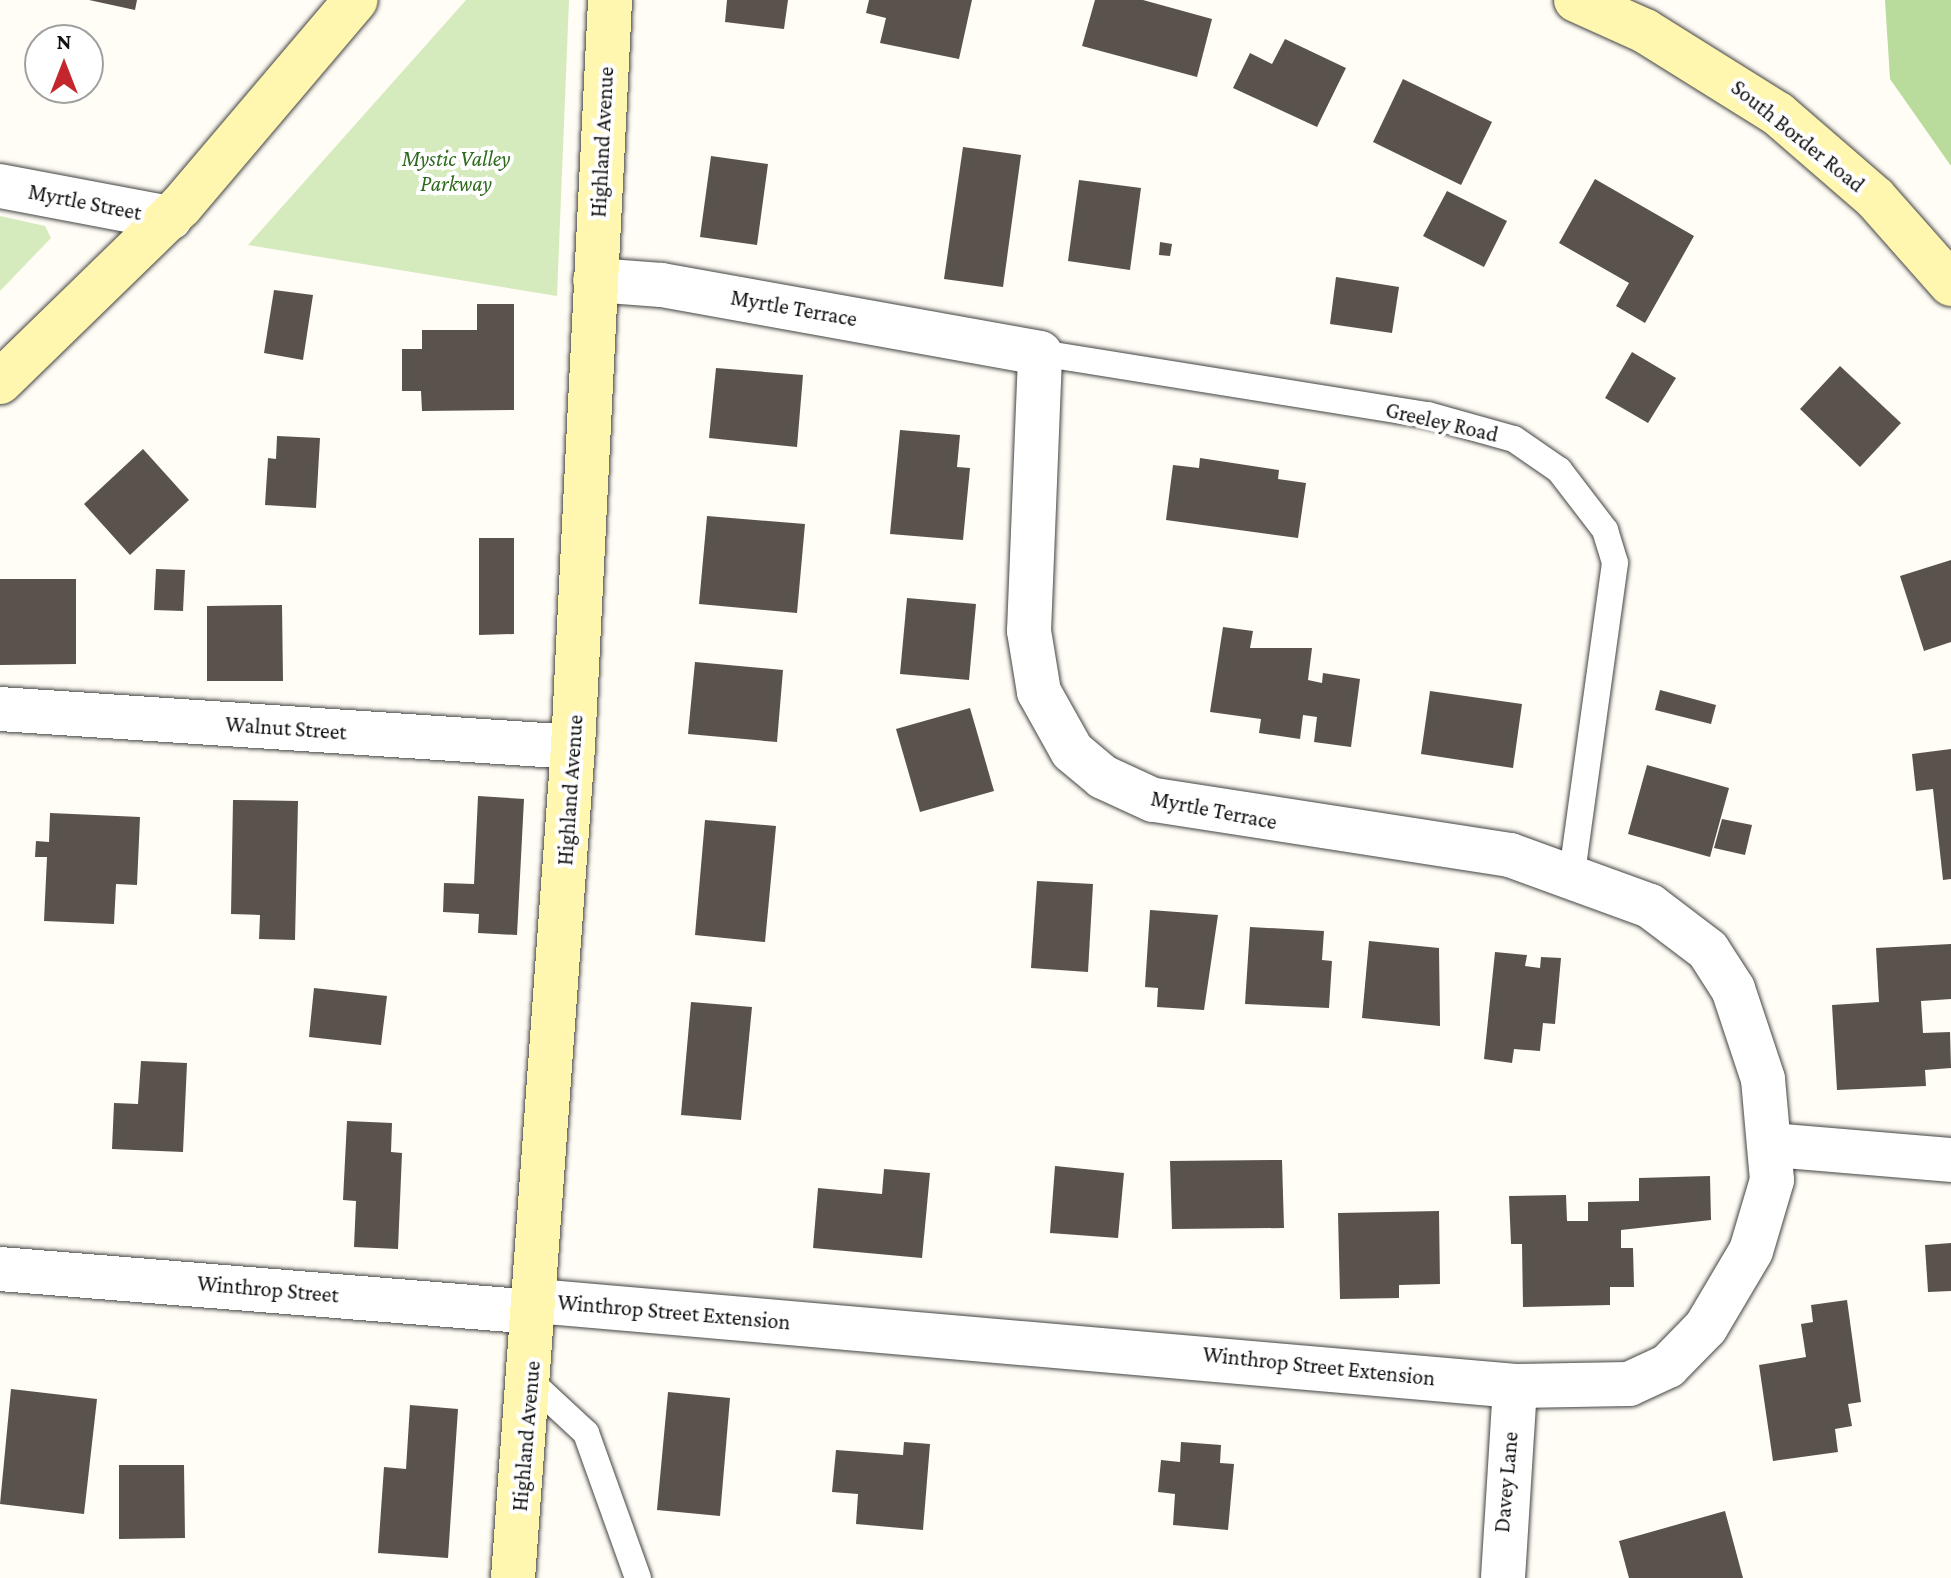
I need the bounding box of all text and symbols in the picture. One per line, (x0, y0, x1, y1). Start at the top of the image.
north arrow (24, 24, 104, 104)
text: N (57, 29, 72, 54)
street label: Highland Avenue (585, 66, 619, 218)
street label: South Border Road (1726, 74, 1870, 198)
park label: Mystic Valley Parkway (402, 145, 510, 196)
street label: Myrtle Street (26, 178, 144, 226)
street label: Myrtle Terrace (729, 284, 859, 332)
street label: Greeley Road (1383, 396, 1501, 448)
street label: Walnut Street (224, 711, 348, 745)
street label: Highland Avenue (552, 714, 588, 866)
street label: Myrtle Terrace (1149, 785, 1279, 835)
street label: Winthrop Street (196, 1270, 340, 1308)
street label: Winthrop Street Extension (557, 1289, 791, 1335)
street label: Winthrop Street Extension (1201, 1341, 1437, 1391)
street label: Highland Avenue (506, 1360, 546, 1512)
street label: Davey Lane (1488, 1430, 1524, 1534)

